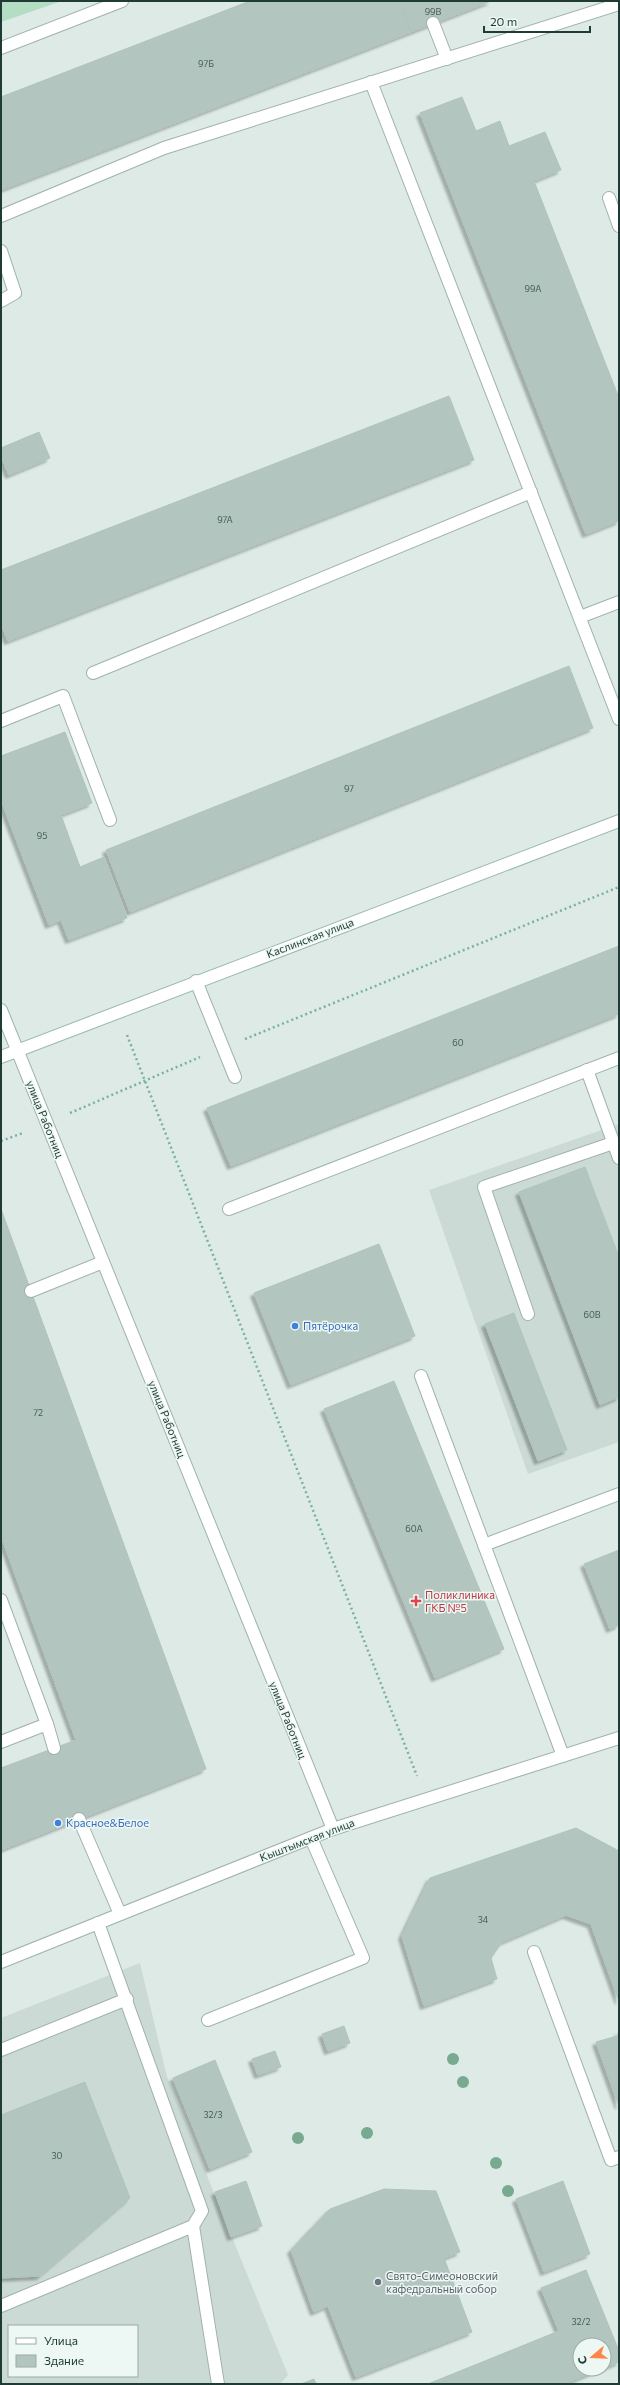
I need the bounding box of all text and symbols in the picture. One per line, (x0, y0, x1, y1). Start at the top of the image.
house number: 99В (425, 6, 442, 17)
scale bar (484, 8, 590, 34)
text: 20 m (490, 14, 517, 28)
house number: 97Б (198, 58, 214, 69)
house number: 99А (525, 283, 541, 294)
house number: 97А (217, 514, 233, 525)
house number: 97 (344, 783, 354, 794)
house number: 95 (37, 830, 47, 841)
street label: Каслинская улица (264, 915, 355, 960)
house number: 60 (452, 1037, 464, 1048)
street label: улица Работниц (24, 1078, 67, 1160)
house number: 60В (583, 1309, 601, 1320)
place label: Пятёрочка (303, 1319, 358, 1332)
marker: Пятёрочка (290, 1321, 300, 1331)
street label: улица Работниц (146, 1378, 189, 1460)
house number: 72 (33, 1407, 43, 1418)
house number: 60А (405, 1523, 423, 1534)
place label: Поликлиника ГКБ №5 (425, 1588, 495, 1614)
marker: Поликлиника ГКБ №5 (410, 1595, 422, 1607)
street label: улица Работниц (267, 1679, 310, 1761)
street label: Кыштымская улица (258, 1815, 356, 1864)
place label: Красное&Белое (66, 1816, 149, 1829)
marker: Красное&Белое (53, 1818, 63, 1828)
house number: 34 (478, 1914, 489, 1925)
house number: 32/3 (203, 2109, 223, 2120)
house number: 30 (51, 2150, 63, 2161)
place label: Свято-Симеоновский кафедральный собор (386, 2269, 498, 2295)
marker: Свято-Симеоновский кафедральный собор (373, 2277, 383, 2287)
house number: 32/2 (571, 2316, 591, 2327)
legend (8, 2325, 138, 2377)
text: Улица (44, 2333, 78, 2347)
north arrow (572, 2337, 612, 2377)
text: Здание (44, 2353, 84, 2367)
text: С (575, 2354, 589, 2366)

